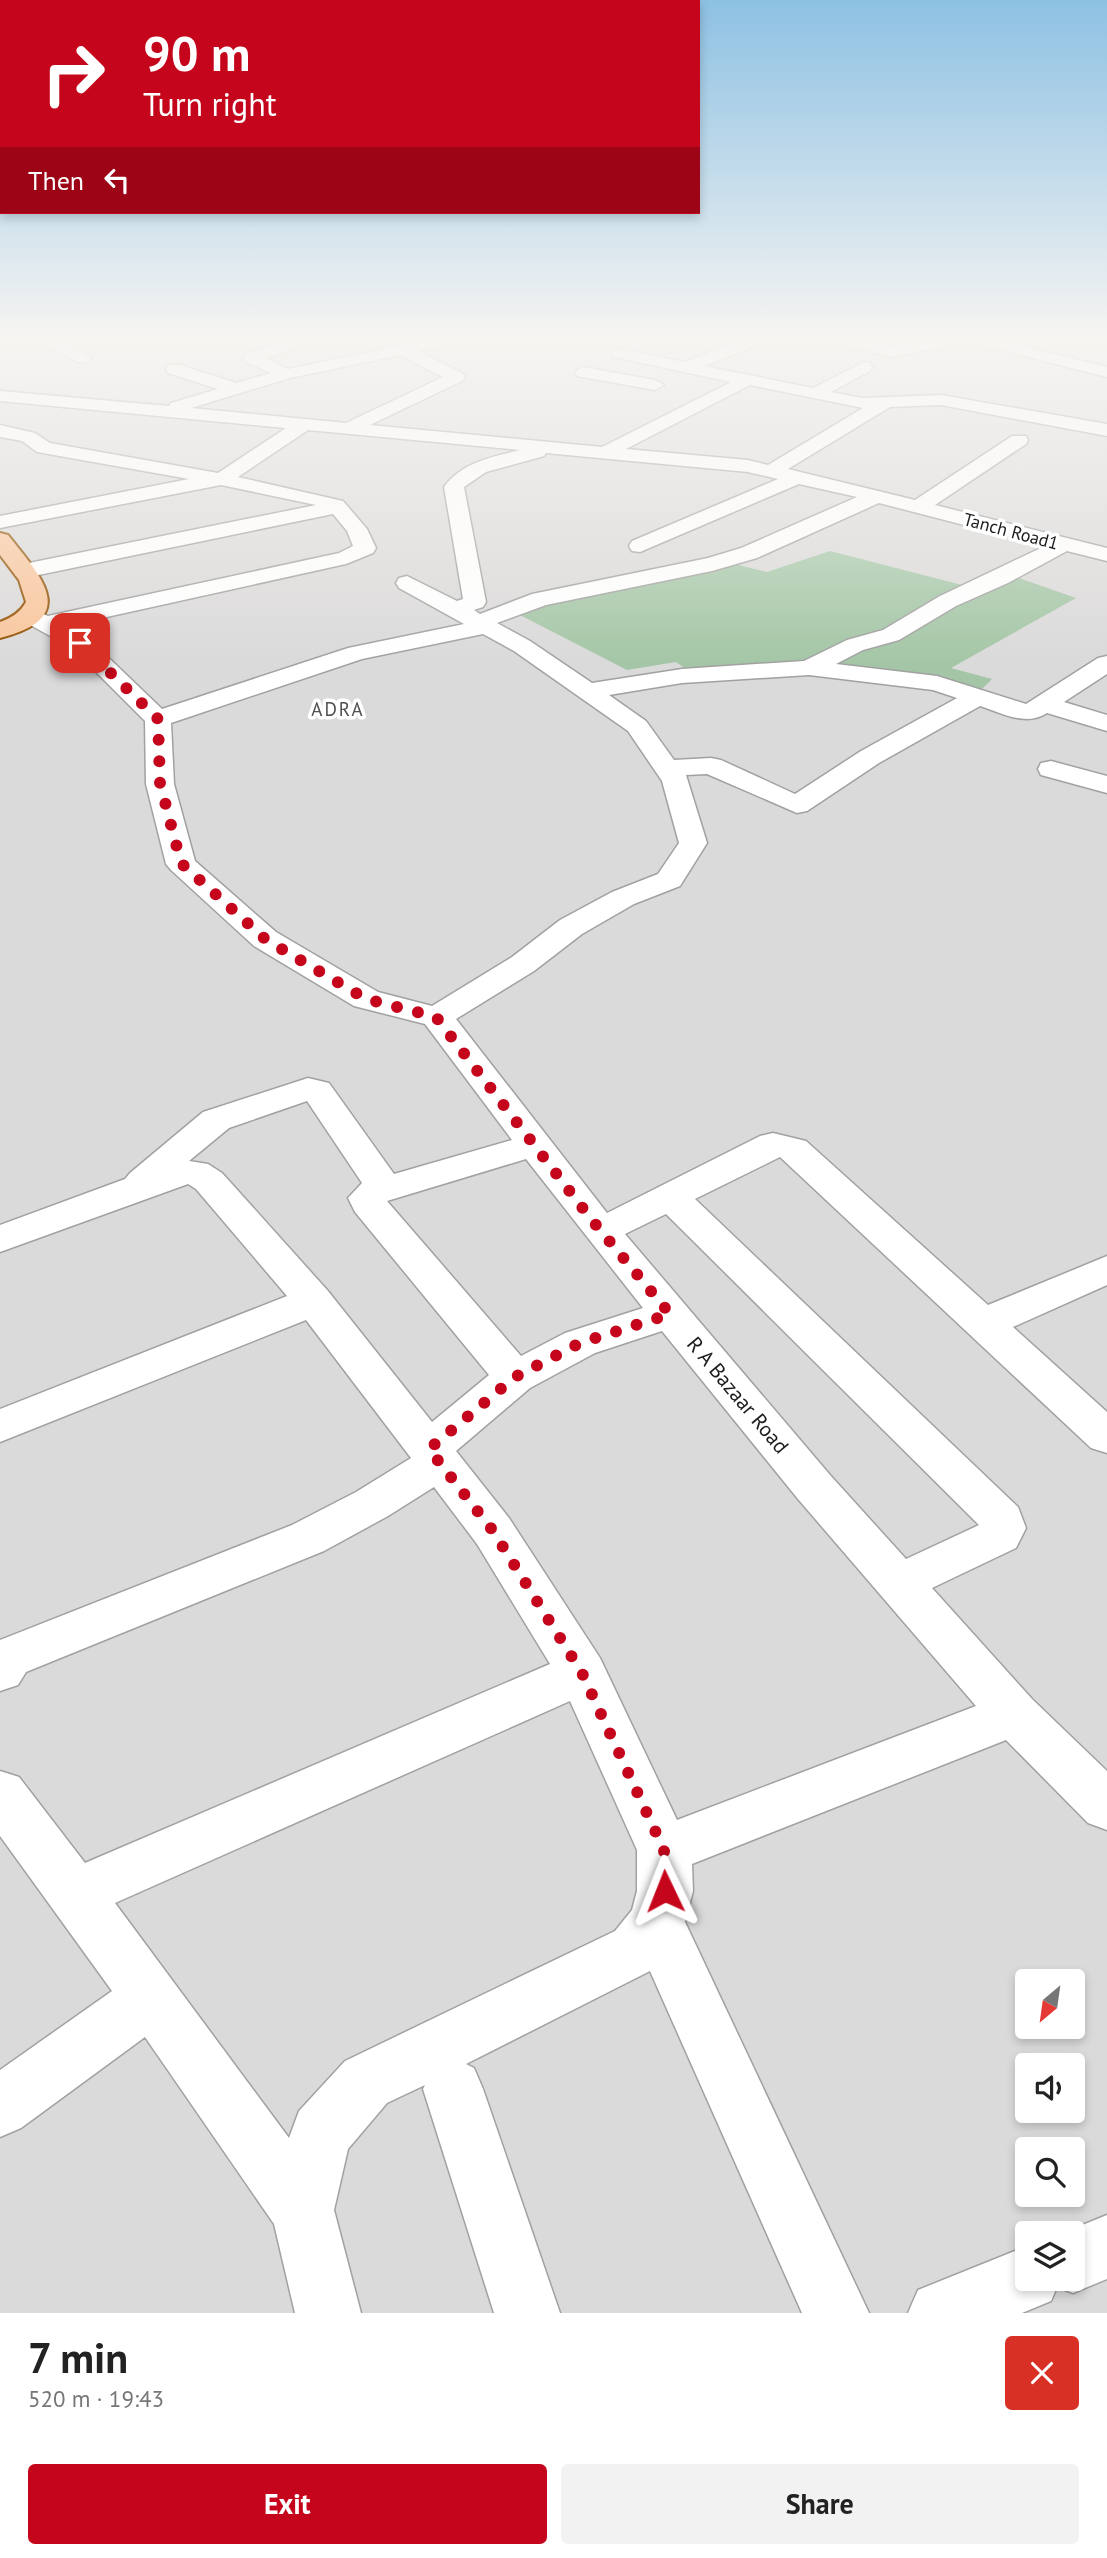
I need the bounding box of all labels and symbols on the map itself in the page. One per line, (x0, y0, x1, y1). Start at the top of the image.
street label: Tanch Road1 (961, 507, 1061, 555)
pin (50, 613, 110, 673)
district label: ADRA (311, 697, 365, 721)
street label: R A Bazaar Road (681, 1331, 795, 1459)
position arrow (628, 1854, 702, 1928)
north arrow (1015, 1969, 1085, 2039)

